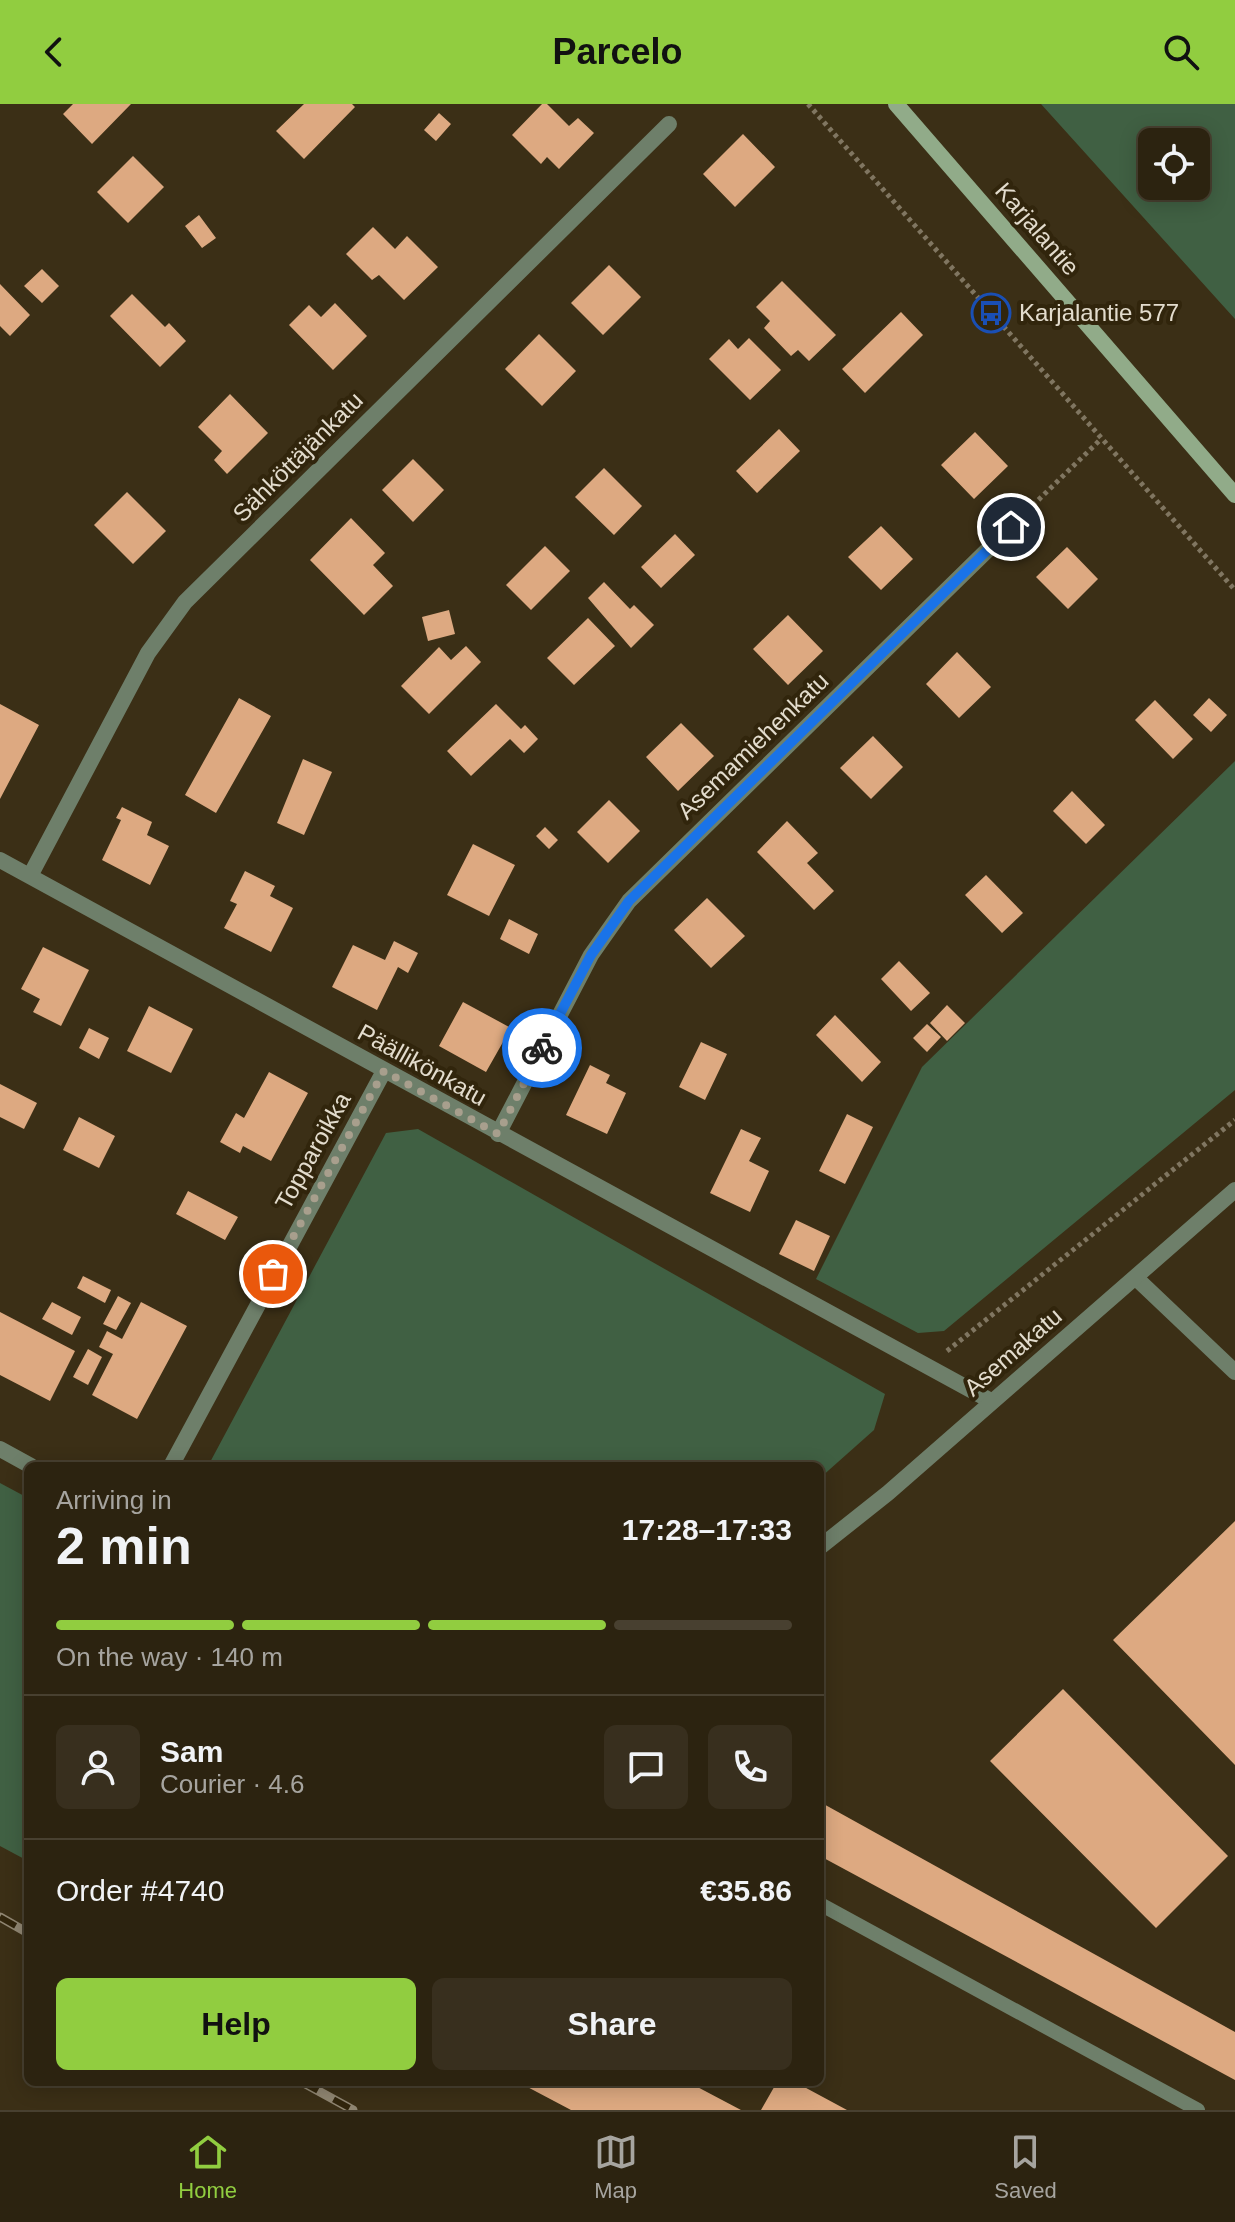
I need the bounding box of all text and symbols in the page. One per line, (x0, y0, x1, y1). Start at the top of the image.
icon: back (32, 30, 76, 74)
icon: search (1159, 30, 1203, 74)
text: Parcelo (552, 31, 683, 72)
map controls (1138, 128, 1210, 200)
button: locate (1138, 128, 1210, 200)
street label: Karjalantie (990, 177, 1085, 280)
bus stop icon: Karjalantie 577 (970, 292, 1012, 334)
place label: Karjalantie 577 (1019, 299, 1179, 326)
street label: Sähköttäjänkatu (227, 386, 368, 527)
pin (977, 493, 1045, 561)
icon: home (989, 505, 1033, 549)
street label: Asemamiehenkatu (672, 667, 834, 824)
courier (502, 1008, 582, 1088)
street label: Päällikönkatu (353, 1018, 491, 1111)
icon: bike (520, 1026, 564, 1070)
street label: Topparoikka (269, 1087, 356, 1214)
pin (239, 1240, 307, 1308)
icon: bag (251, 1252, 295, 1296)
street label: Asemakatu (959, 1302, 1067, 1401)
text: Arriving in (56, 1485, 172, 1515)
text: 17:28–17:33 (622, 1513, 792, 1546)
text: 2 min (56, 1517, 192, 1575)
text: On the way · 140 m (56, 1642, 283, 1672)
button: person (56, 1725, 140, 1809)
button: chat (604, 1725, 688, 1809)
button: phone (708, 1725, 792, 1809)
text: Sam (160, 1735, 223, 1768)
text: Courier · 4.6 (160, 1769, 305, 1799)
text: Order #4740 (56, 1874, 224, 1907)
text: €35.86 (700, 1874, 792, 1907)
button: Help (56, 1978, 416, 2070)
button: Share (432, 1978, 792, 2070)
tab: Home (178, 2130, 237, 2204)
tab: Map (594, 2130, 638, 2204)
tab: Saved (994, 2130, 1057, 2204)

